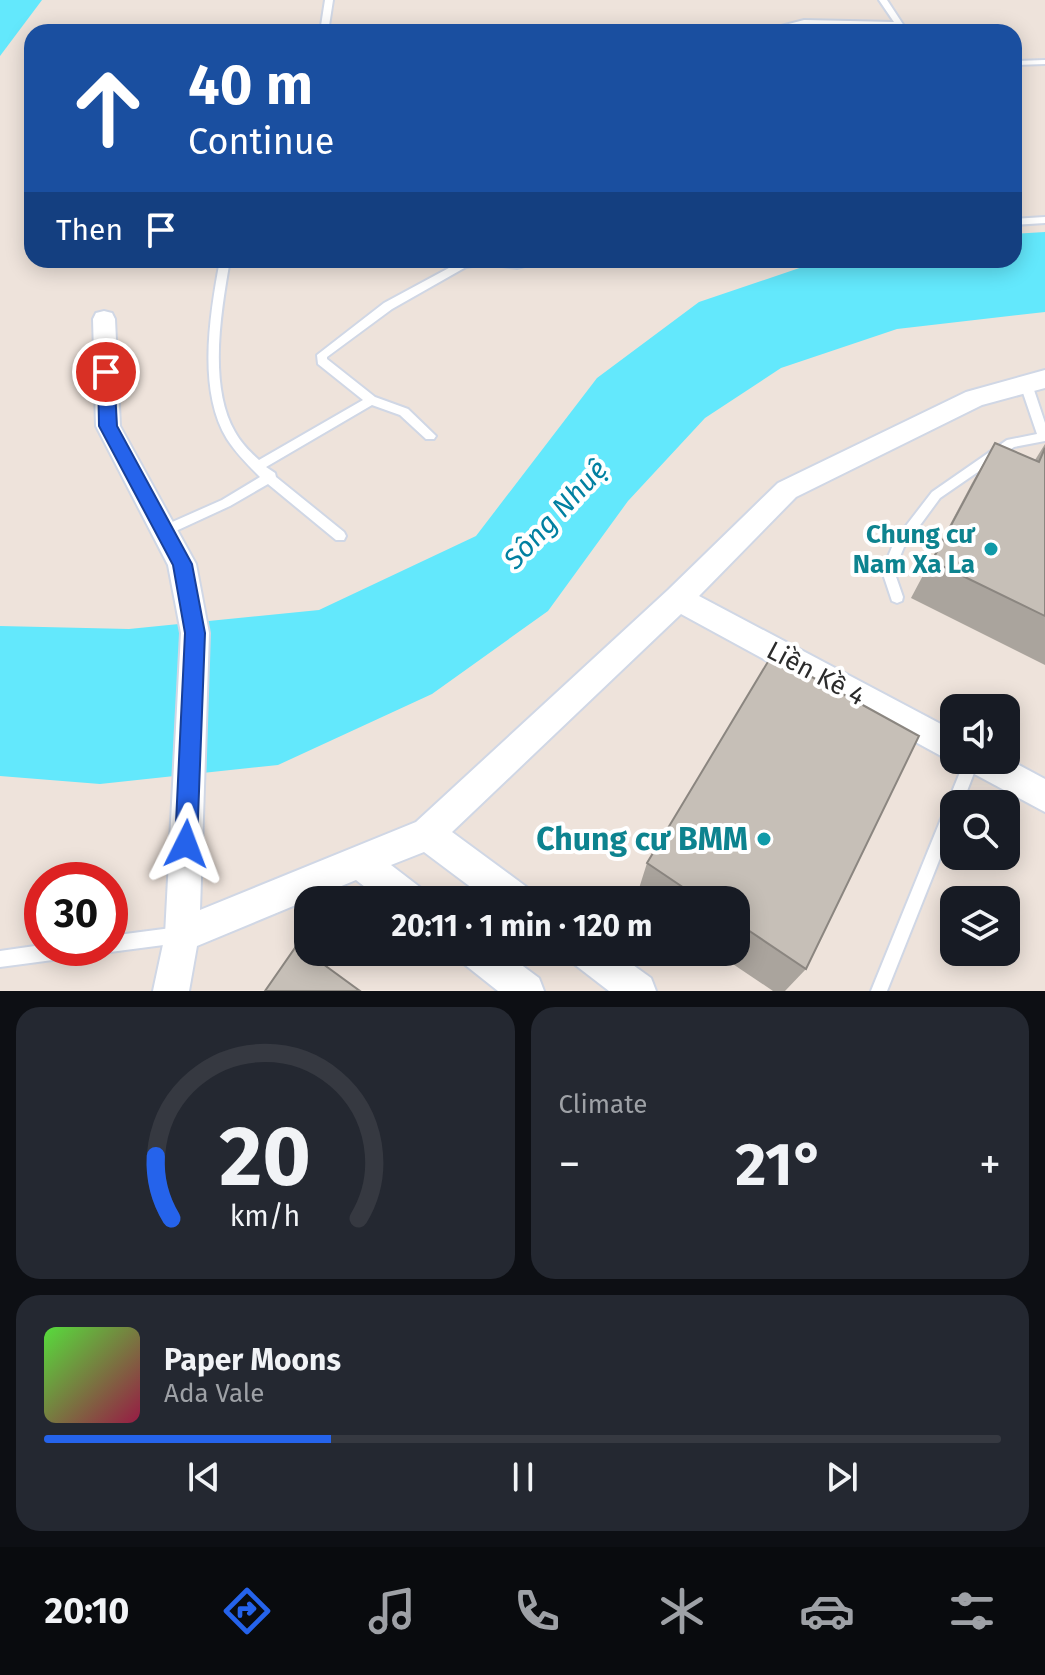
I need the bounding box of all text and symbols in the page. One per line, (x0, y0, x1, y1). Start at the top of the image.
text: 40 m (188, 52, 313, 119)
icon: ahead (56, 56, 160, 160)
text: Continue (188, 120, 334, 164)
icon: arrive (139, 208, 183, 252)
text: Then (56, 212, 123, 248)
pin (72, 338, 140, 406)
icon: arrive (84, 350, 128, 394)
water label: Sông Nhuệ (496, 453, 614, 576)
place label: Chung cư Nam Xa La (853, 519, 976, 580)
marker: Chung cư Nam Xa La (982, 540, 1000, 558)
street label: Liền Kề 4 (762, 635, 870, 712)
map controls (940, 694, 1020, 966)
button: sound (940, 694, 1020, 774)
button: search (940, 790, 1020, 870)
position arrow (144, 802, 228, 886)
place label: Chung cư BMM (536, 820, 748, 858)
marker: Chung cư BMM (755, 830, 773, 848)
speed limit sign: 30 (24, 862, 128, 966)
button: layers (940, 886, 1020, 966)
text: 20:11 · 1 min · 120 m (392, 908, 652, 944)
text: Climate (559, 1089, 647, 1120)
text: 20 (219, 1107, 311, 1207)
text: 21° (735, 1129, 824, 1201)
text: − (559, 1138, 581, 1191)
text: + (979, 1138, 1001, 1191)
text: km/h (230, 1199, 301, 1234)
text: Paper Moons (164, 1342, 341, 1378)
text: Ada Vale (164, 1378, 264, 1409)
icon: previous (182, 1455, 226, 1499)
icon: pause (501, 1455, 545, 1499)
icon: next (820, 1455, 864, 1499)
icon: directions (219, 1583, 275, 1639)
icon: music (364, 1583, 420, 1639)
icon: phone (509, 1583, 565, 1639)
icon: climate (654, 1583, 710, 1639)
icon: car (799, 1583, 855, 1639)
icon: filters (944, 1583, 1000, 1639)
text: 20:10 (45, 1589, 129, 1633)

